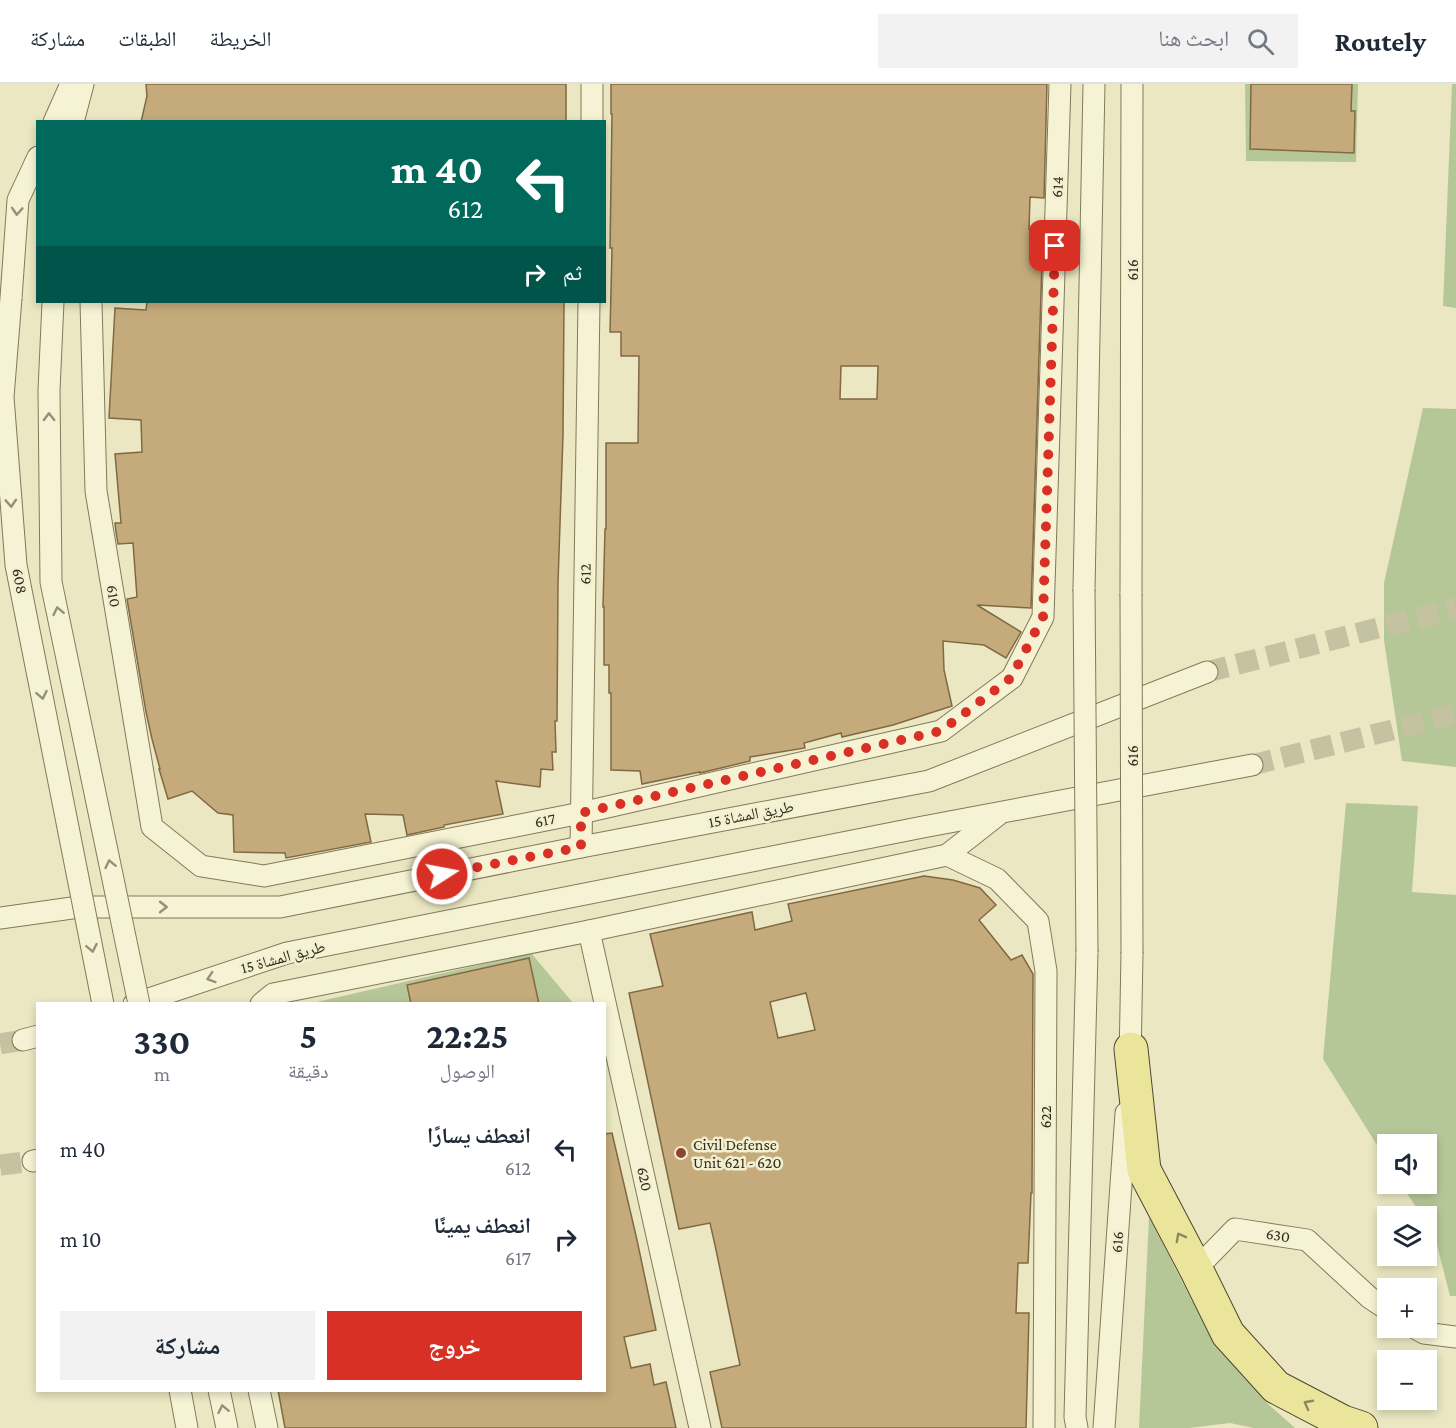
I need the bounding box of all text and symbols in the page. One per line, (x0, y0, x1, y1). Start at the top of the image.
search box (878, 14, 1298, 68)
icon: search (1244, 25, 1277, 58)
text: ابحث هنا (1158, 26, 1229, 51)
text: Routely (1334, 26, 1426, 57)
text: مشاركة (30, 27, 85, 51)
text: الطبقات (118, 27, 177, 51)
text: الخريطة (210, 27, 271, 51)
icon: left (504, 144, 582, 222)
text: 40 m (391, 145, 483, 192)
street label: 614 (1048, 176, 1066, 198)
text: 612 (447, 194, 483, 224)
one-way arrow (11, 207, 24, 216)
pin (1029, 220, 1080, 271)
icon: arrive (1038, 229, 1071, 262)
icon: right (518, 258, 551, 291)
street label: 616 (1124, 259, 1141, 281)
text: ثم (563, 260, 582, 285)
one-way arrow (43, 413, 56, 422)
one-way arrow (5, 499, 18, 508)
street label: 612 (576, 563, 594, 585)
street label: 608 (9, 567, 31, 595)
street label: 610 (104, 584, 124, 608)
one-way arrow (52, 607, 65, 617)
one-way arrow (35, 690, 48, 700)
street label: 616 (1124, 745, 1141, 767)
street label: طريق المشاة 15 (707, 797, 796, 833)
street label: 617 (533, 810, 557, 830)
position arrow (410, 842, 474, 906)
one-way arrow (104, 859, 117, 869)
one-way arrow (158, 901, 167, 913)
street label: طريق المشاة 15 (239, 938, 328, 978)
one-way arrow (85, 943, 98, 953)
one-way arrow (206, 971, 217, 983)
text: 5 (299, 1016, 317, 1056)
text: 22:25 (426, 1016, 508, 1056)
text: 330 (134, 1022, 190, 1062)
text: دقيقة (288, 1060, 329, 1082)
text: الوصول (440, 1060, 495, 1082)
text: m (154, 1063, 170, 1085)
street label: 622 (1037, 1105, 1054, 1128)
text: انعطف يسارًا (427, 1123, 531, 1148)
icon: left (549, 1133, 582, 1166)
map controls (1377, 1134, 1437, 1410)
button: sound (1377, 1134, 1437, 1194)
place label: Civil Defense Unit 621 - 620 (693, 1136, 782, 1171)
text: 40 m (60, 1137, 106, 1162)
marker: Civil Defense Unit 621 - 620 (674, 1146, 688, 1160)
text: 612 (505, 1157, 531, 1179)
street label: 620 (634, 1165, 656, 1193)
button: layers (1377, 1206, 1437, 1266)
text: انعطف يمينًا (433, 1213, 531, 1238)
icon: right (549, 1223, 582, 1256)
street label: 630 (1265, 1225, 1291, 1245)
text: 10 m (60, 1227, 102, 1252)
street label: 616 (1108, 1231, 1126, 1253)
one-way arrow (1176, 1233, 1187, 1244)
text: 617 (505, 1247, 531, 1269)
button: + (1377, 1278, 1437, 1338)
button: مشاركة (60, 1311, 315, 1380)
button: خروج (327, 1311, 582, 1380)
button: − (1377, 1350, 1437, 1410)
one-way arrow (1304, 1400, 1314, 1411)
one-way arrow (217, 1405, 230, 1415)

